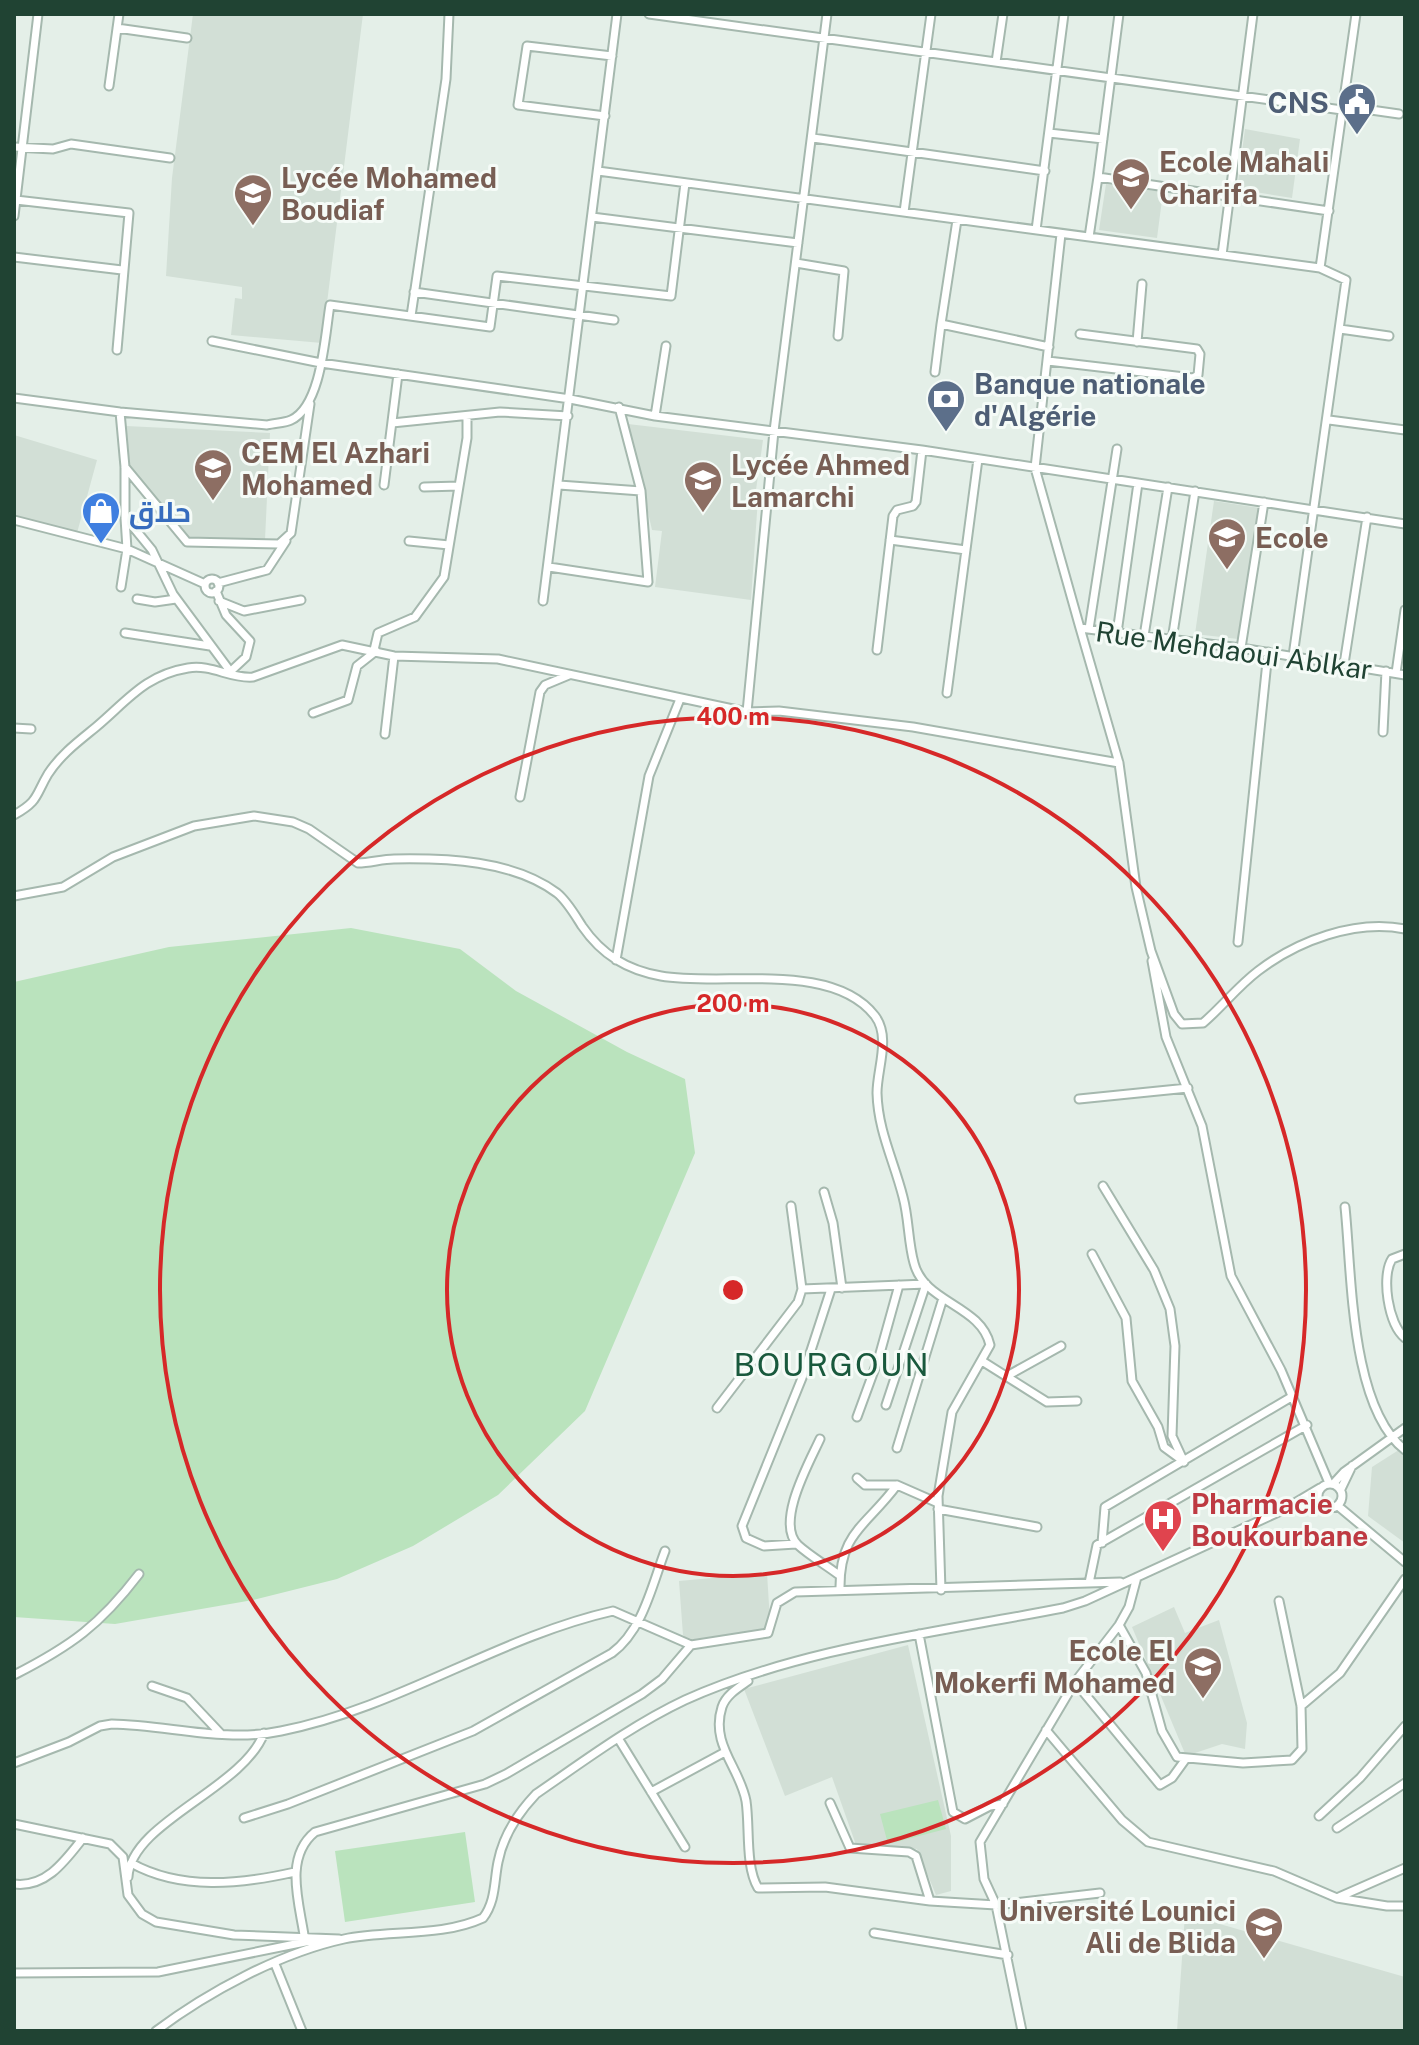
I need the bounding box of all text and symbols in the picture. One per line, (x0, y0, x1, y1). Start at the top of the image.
public building icon: CNS (1336, 81, 1378, 136)
place label: CNS (1268, 86, 1329, 119)
place label: Ecole Mahali Charifa (1159, 145, 1329, 210)
school or university icon: Ecole Mahali Charifa (1110, 156, 1152, 211)
place label: Lycée Mohamed Boudiaf (281, 161, 497, 226)
school or university icon: Lycée Mohamed Boudiaf (232, 172, 274, 227)
place label: Banque nationale d'Algérie (974, 367, 1206, 432)
bank icon: Banque nationale d'Algérie (925, 378, 967, 433)
place label: CEM El Azhari Mohamed (241, 436, 430, 501)
school or university icon: CEM El Azhari Mohamed (192, 447, 234, 502)
place label: Lycée Ahmed Lamarchi (731, 448, 910, 513)
school or university icon: Lycée Ahmed Lamarchi (682, 459, 724, 514)
shop icon: حلاق (80, 490, 122, 545)
place label: حلاق (129, 495, 191, 530)
school or university icon: Ecole (1206, 516, 1248, 571)
place label: Ecole (1255, 521, 1329, 554)
street label: Rue Mehdaoui Ablkar (1094, 614, 1374, 686)
text: 400 m (696, 702, 770, 730)
text: 200 m (696, 989, 770, 1017)
centre of rings (719, 1276, 747, 1304)
district label: BOURGOUN (733, 1346, 931, 1383)
place label: Pharmacie Boukourbane (1191, 1487, 1368, 1552)
hospital icon: Pharmacie Boukourbane (1142, 1498, 1184, 1553)
place label: Ecole El Mokerfi Mohamed (934, 1634, 1175, 1699)
school or university icon: Ecole El Mokerfi Mohamed (1182, 1645, 1224, 1700)
place label: Université Lounici Ali de Blida (999, 1894, 1236, 1959)
school or university icon: Université Lounici Ali de Blida (1243, 1905, 1285, 1960)

